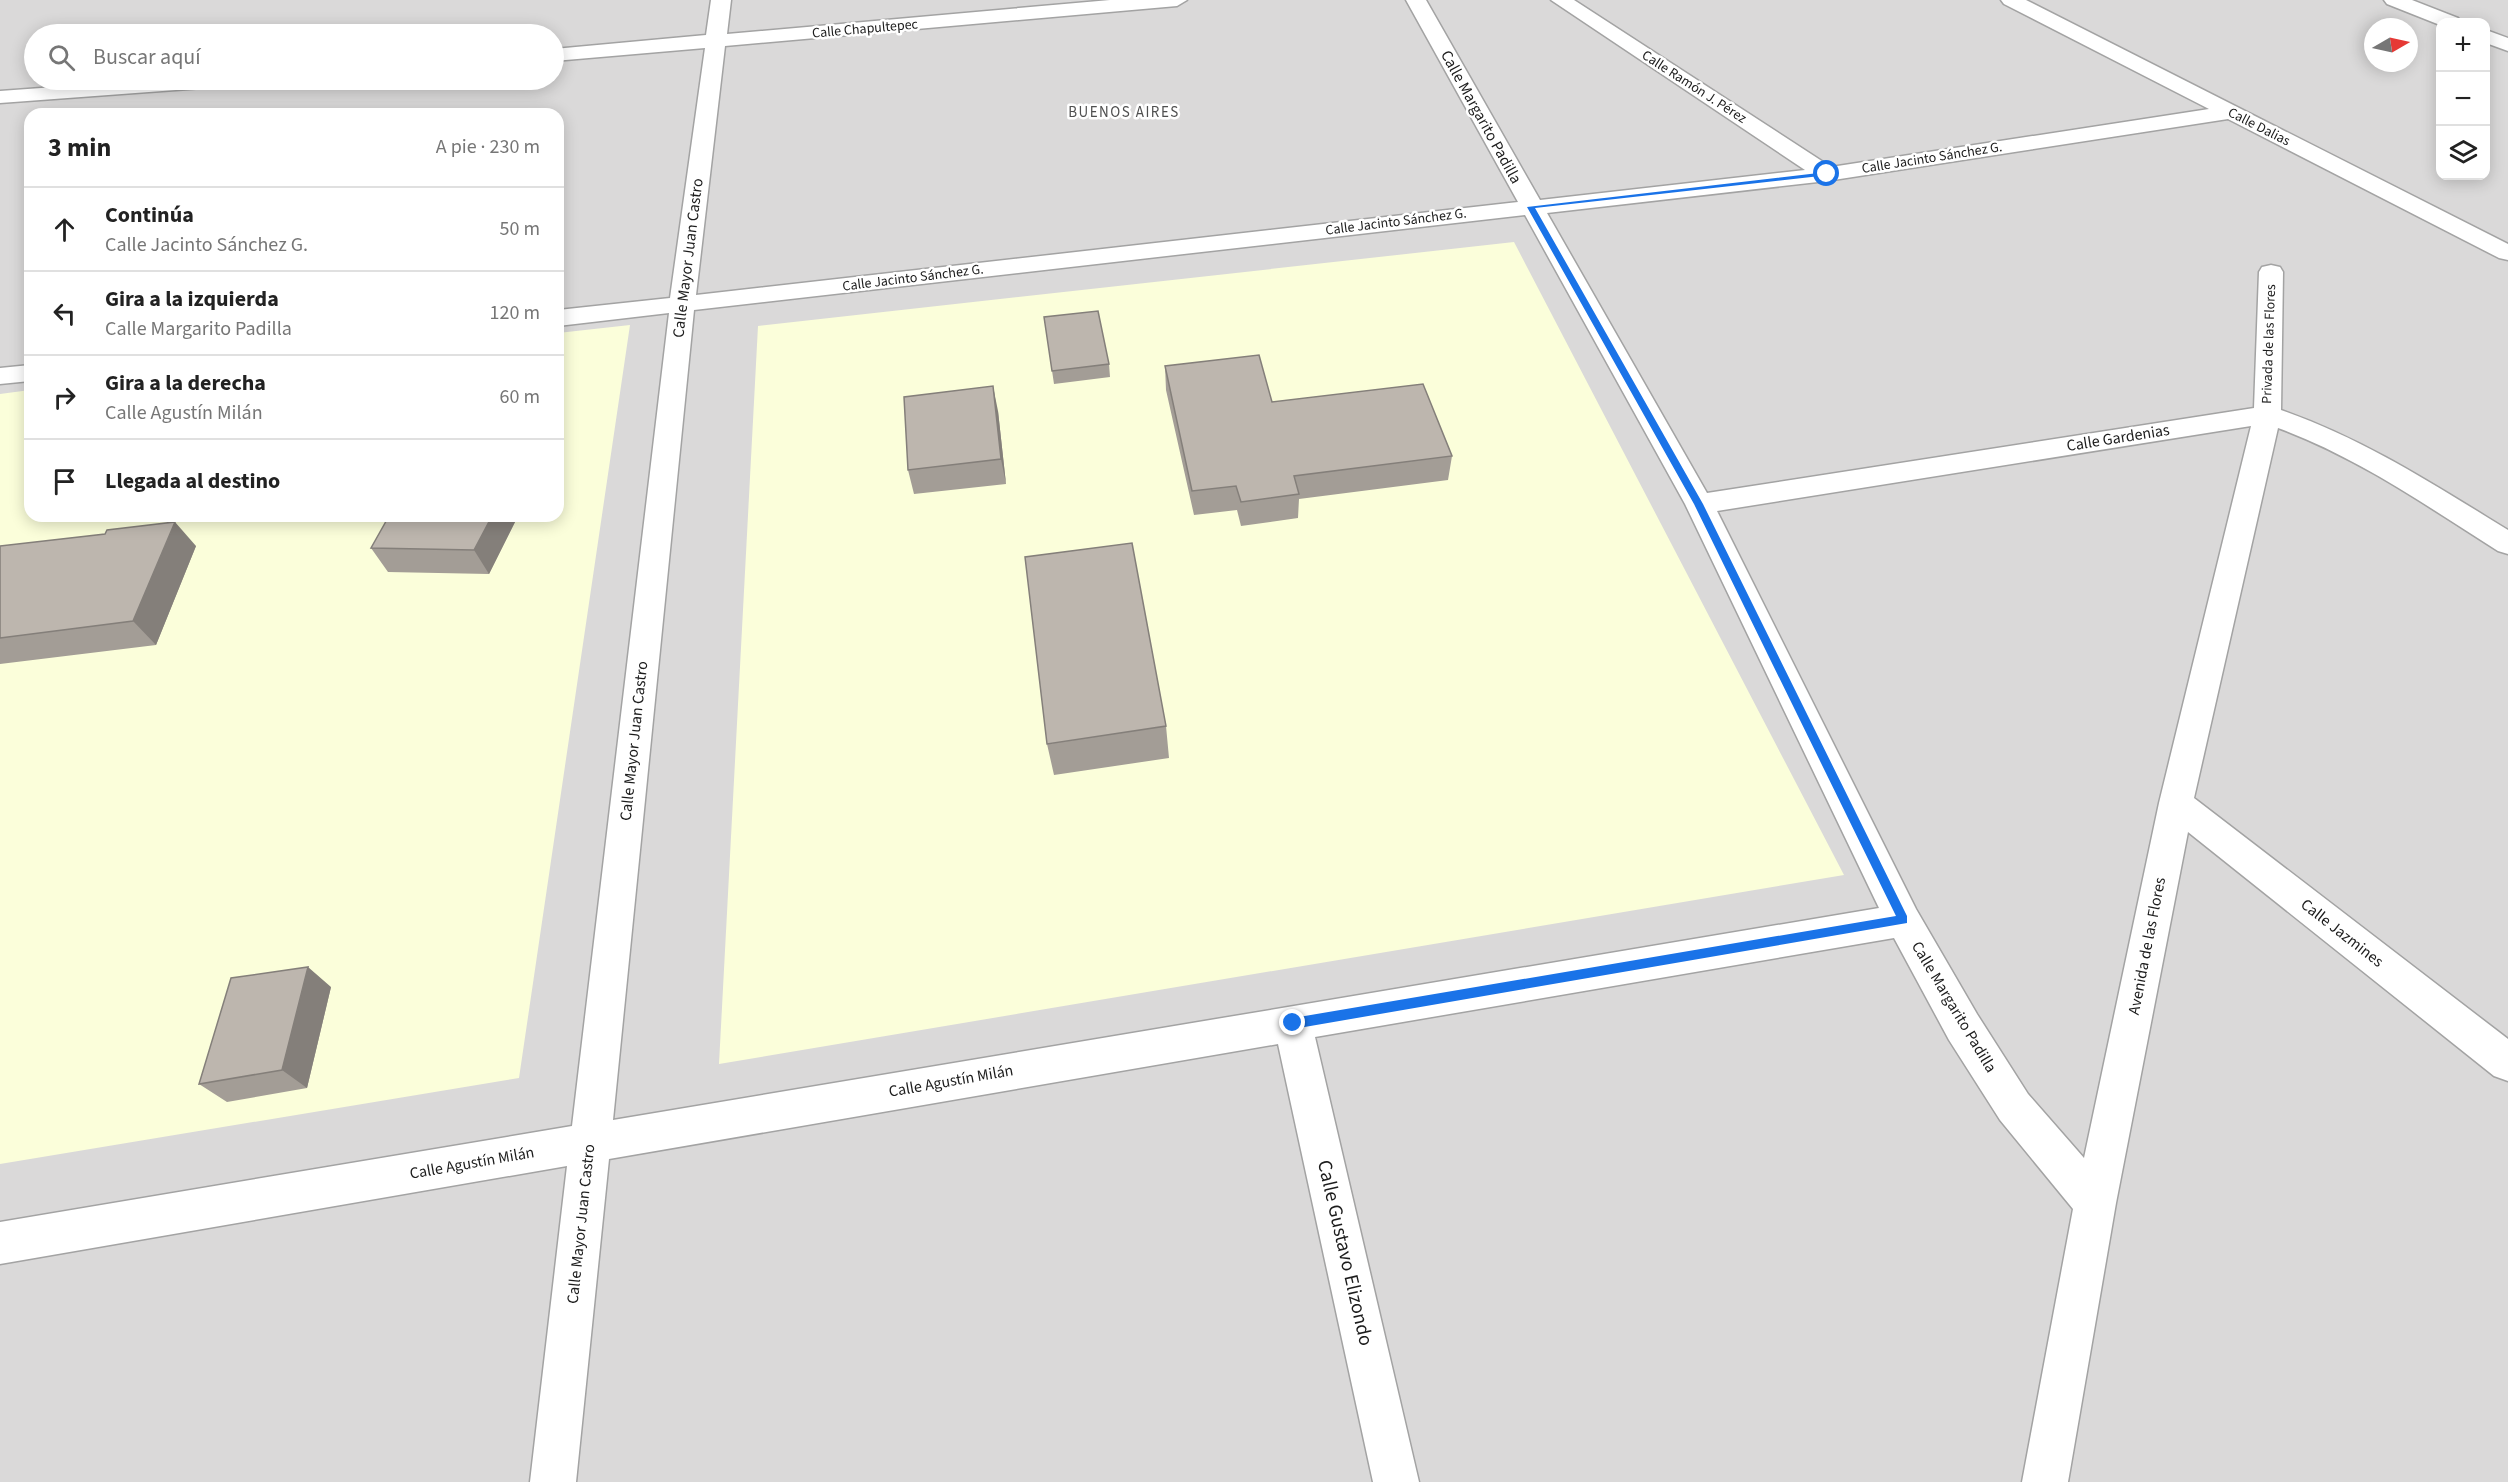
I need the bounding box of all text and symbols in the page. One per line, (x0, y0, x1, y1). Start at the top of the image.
street label: Calle Chapultepec (811, 14, 919, 44)
north arrow (2364, 18, 2418, 72)
map controls (2436, 18, 2490, 180)
button: + (2436, 18, 2490, 72)
search box (24, 24, 564, 90)
icon: search (45, 41, 78, 74)
text: Buscar aquí (93, 41, 201, 73)
street label: Calle Margarito Padilla (1435, 46, 1527, 188)
street label: Calle Ramón J. Pérez (1638, 46, 1750, 128)
button: − (2436, 72, 2490, 126)
district label: BUENOS AIRES (1068, 102, 1180, 123)
street label: Calle Dalias (2224, 103, 2294, 151)
button: layers (2436, 126, 2490, 180)
text: 3 min (48, 129, 111, 166)
text: A pie · 230 m (436, 133, 540, 161)
street label: Calle Jacinto Sánchez G. (1860, 137, 2004, 179)
route start (1813, 160, 1839, 186)
street label: Calle Mayor Juan Castro (667, 177, 709, 339)
text: Continúa (105, 199, 194, 231)
street label: Calle Jacinto Sánchez G. (1324, 203, 1468, 241)
icon: ahead (48, 213, 81, 246)
text: 50 m (500, 215, 540, 243)
text: Calle Jacinto Sánchez G. (105, 231, 308, 259)
street label: Calle Jacinto Sánchez G. (841, 259, 985, 297)
text: Gira a la izquierda (105, 283, 279, 315)
street label: Privada de las Flores (2257, 284, 2281, 404)
icon: left (48, 297, 81, 330)
text: 120 m (490, 299, 540, 327)
text: Calle Margarito Padilla (105, 315, 292, 343)
text: Gira a la derecha (105, 367, 266, 399)
icon: right (48, 381, 81, 414)
text: 60 m (500, 383, 540, 411)
text: Calle Agustín Milán (105, 399, 263, 427)
street label: Calle Gardenias (2065, 419, 2171, 457)
icon: arrive (48, 465, 81, 498)
text: Llegada al destino (105, 465, 280, 497)
street label: Calle Mayor Juan Castro (615, 660, 653, 822)
street label: Avenida de las Flores (2123, 875, 2171, 1017)
street label: Calle Jazmines (2296, 894, 2388, 973)
street label: Calle Margarito Padilla (1906, 937, 2002, 1077)
route end (1279, 1009, 1305, 1035)
street label: Calle Agustín Milán (887, 1059, 1015, 1103)
street label: Calle Agustín Milán (408, 1141, 536, 1185)
street label: Calle Mayor Juan Castro (562, 1143, 600, 1305)
street label: Calle Gustavo Elizondo (1310, 1157, 1380, 1349)

